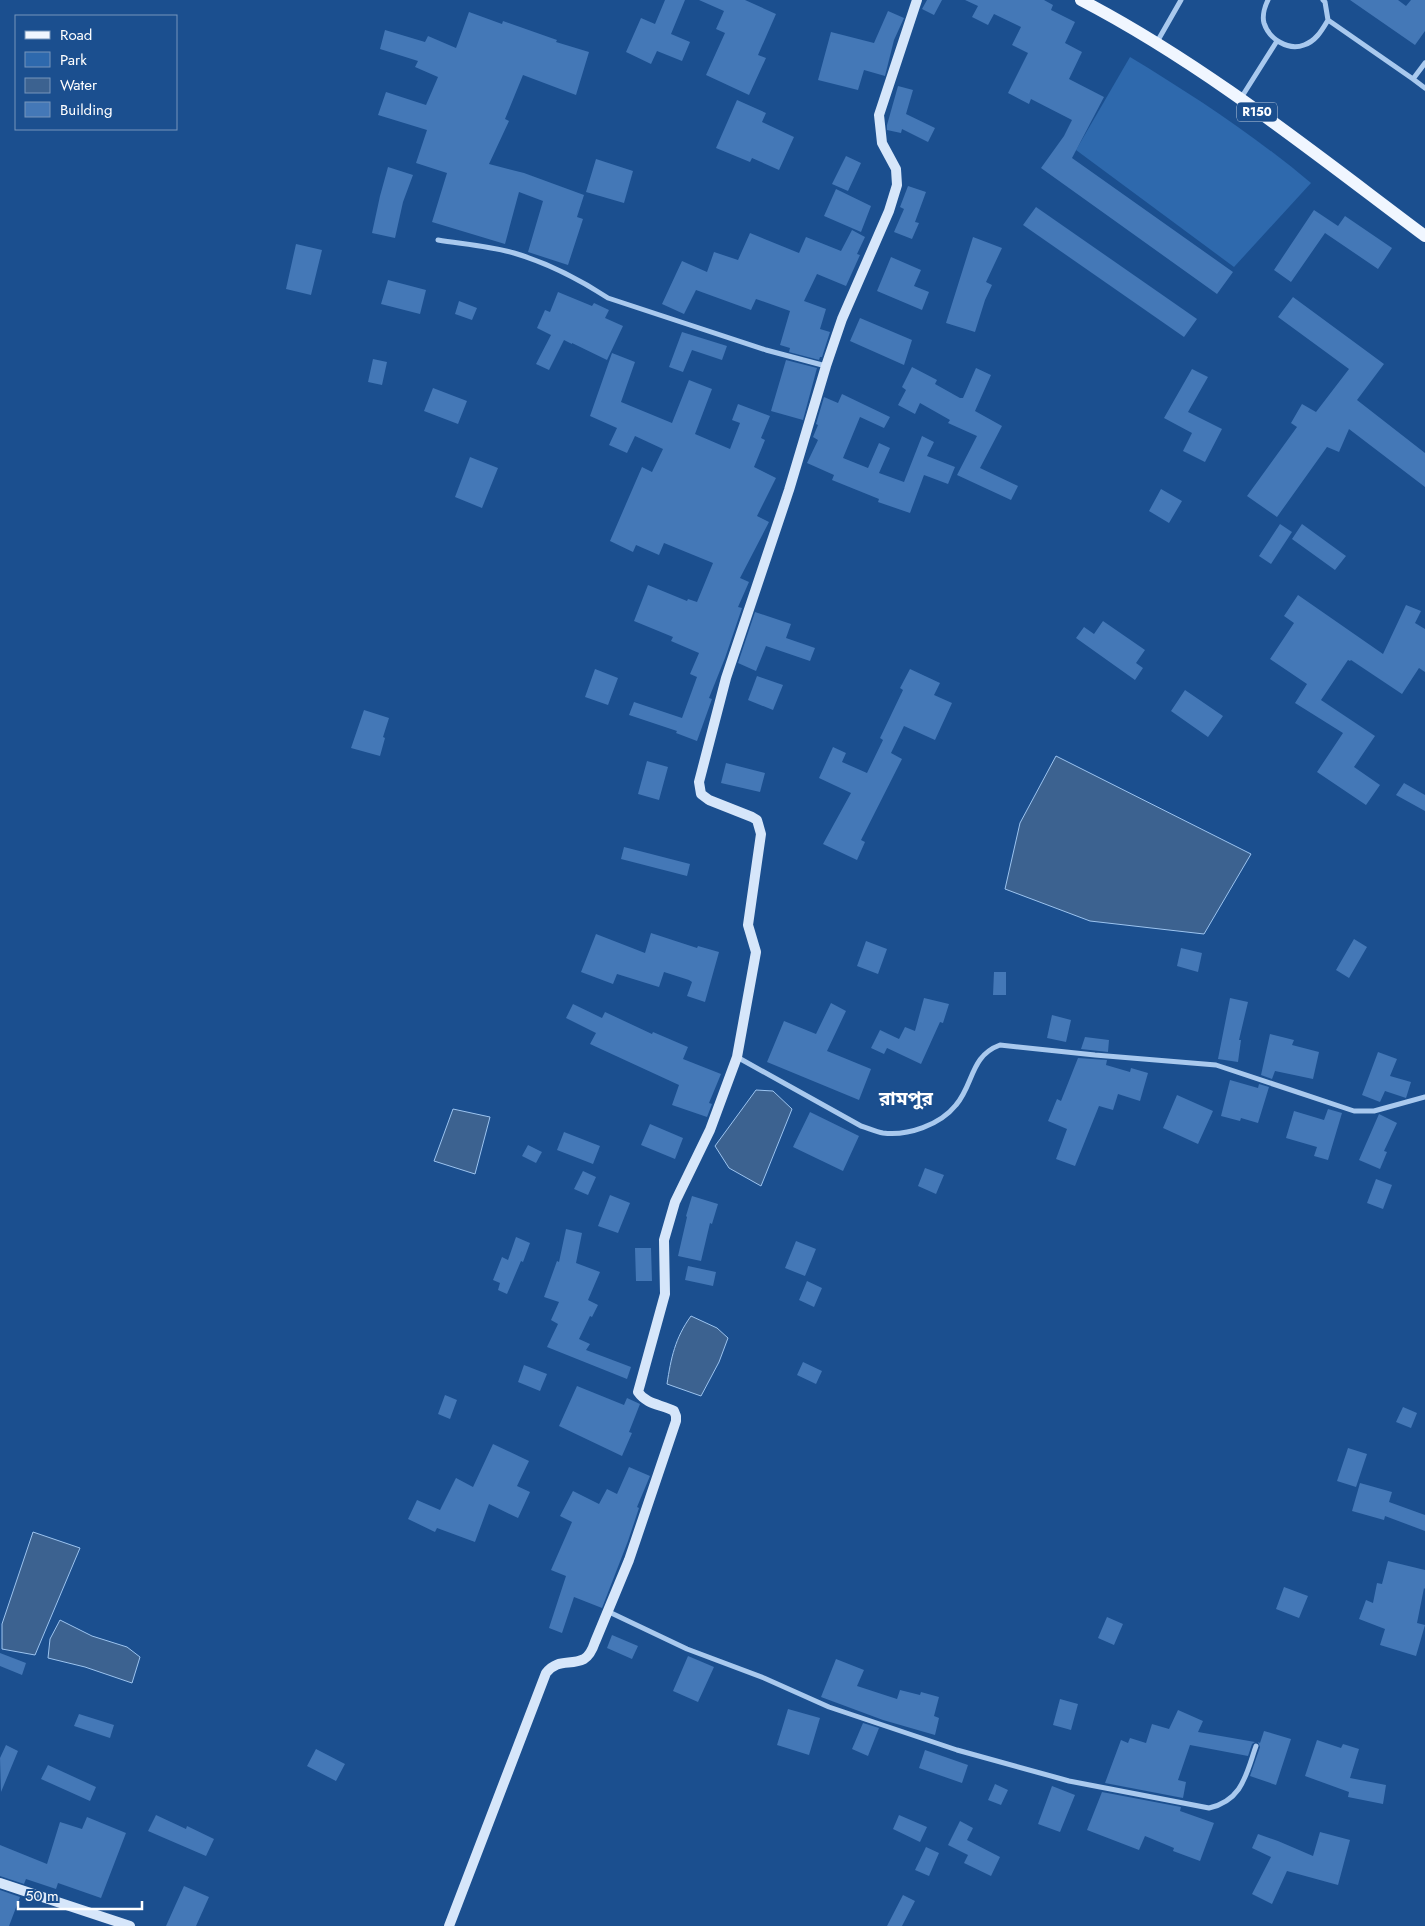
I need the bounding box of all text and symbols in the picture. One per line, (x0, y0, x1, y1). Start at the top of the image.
legend (15, 15, 178, 130)
text: Road (60, 24, 92, 46)
text: Park (60, 49, 87, 71)
text: Water (60, 74, 98, 96)
text: Building (60, 99, 112, 121)
road number: R150 (1237, 102, 1277, 121)
district label: রামপুর (878, 1085, 934, 1112)
scale bar (18, 1878, 141, 1910)
text: 50 m (25, 1885, 59, 1907)

